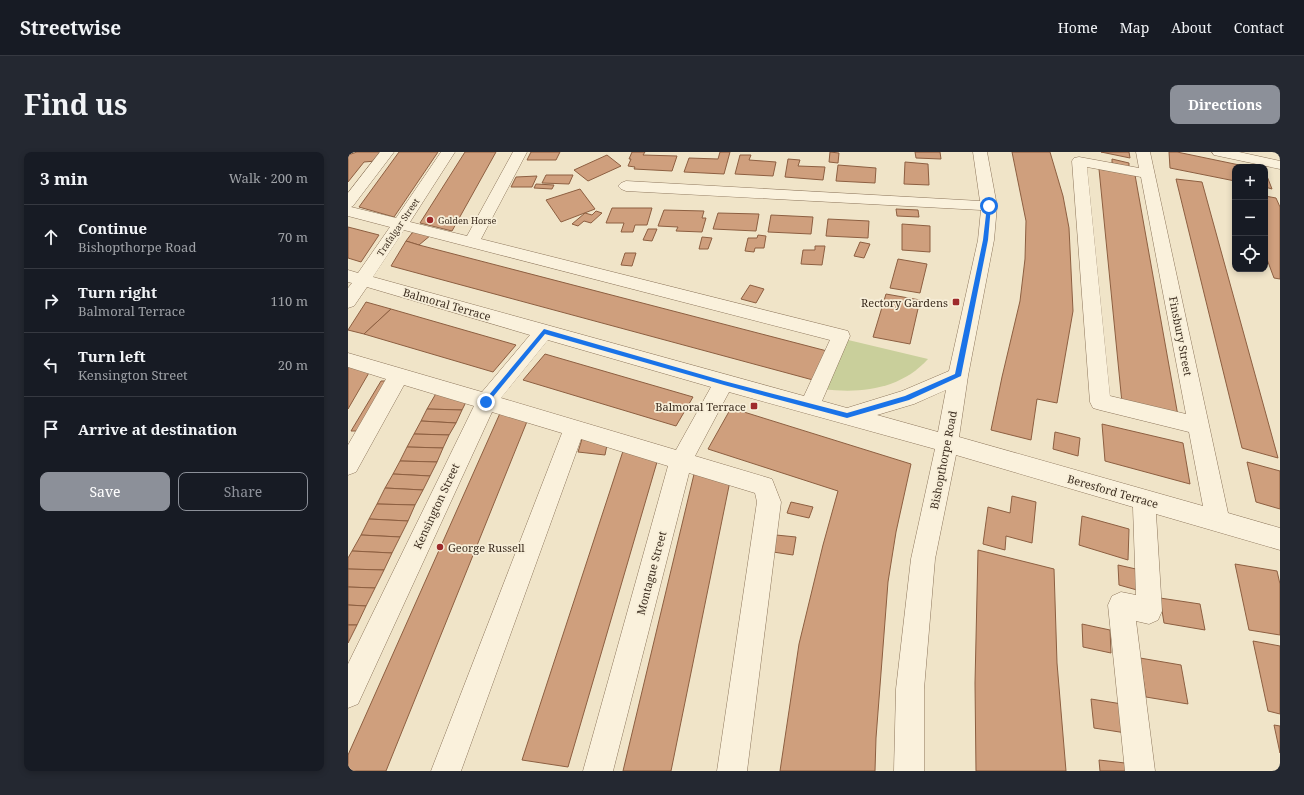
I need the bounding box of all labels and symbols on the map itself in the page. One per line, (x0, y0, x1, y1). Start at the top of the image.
street label: Trafalgar Street (374, 195, 422, 259)
route start (980, 197, 998, 215)
place label: Golden Horse (438, 214, 497, 227)
marker: Golden Horse (425, 215, 435, 225)
street label: Balmoral Terrace (401, 284, 493, 324)
place label: Rectory Gardens (861, 295, 948, 310)
street label: Finsbury Street (1166, 295, 1196, 377)
marker: Rectory Gardens (951, 297, 961, 307)
route end (477, 393, 495, 411)
place label: Balmoral Terrace (655, 399, 746, 414)
marker: Balmoral Terrace (749, 401, 759, 411)
street label: Bishopthorpe Road (926, 409, 960, 511)
street label: Kensington Street (410, 461, 462, 551)
street label: Beresford Terrace (1066, 471, 1160, 511)
street label: Montague Street (633, 529, 669, 617)
place label: George Russell (448, 540, 525, 555)
marker: George Russell (435, 542, 445, 552)

